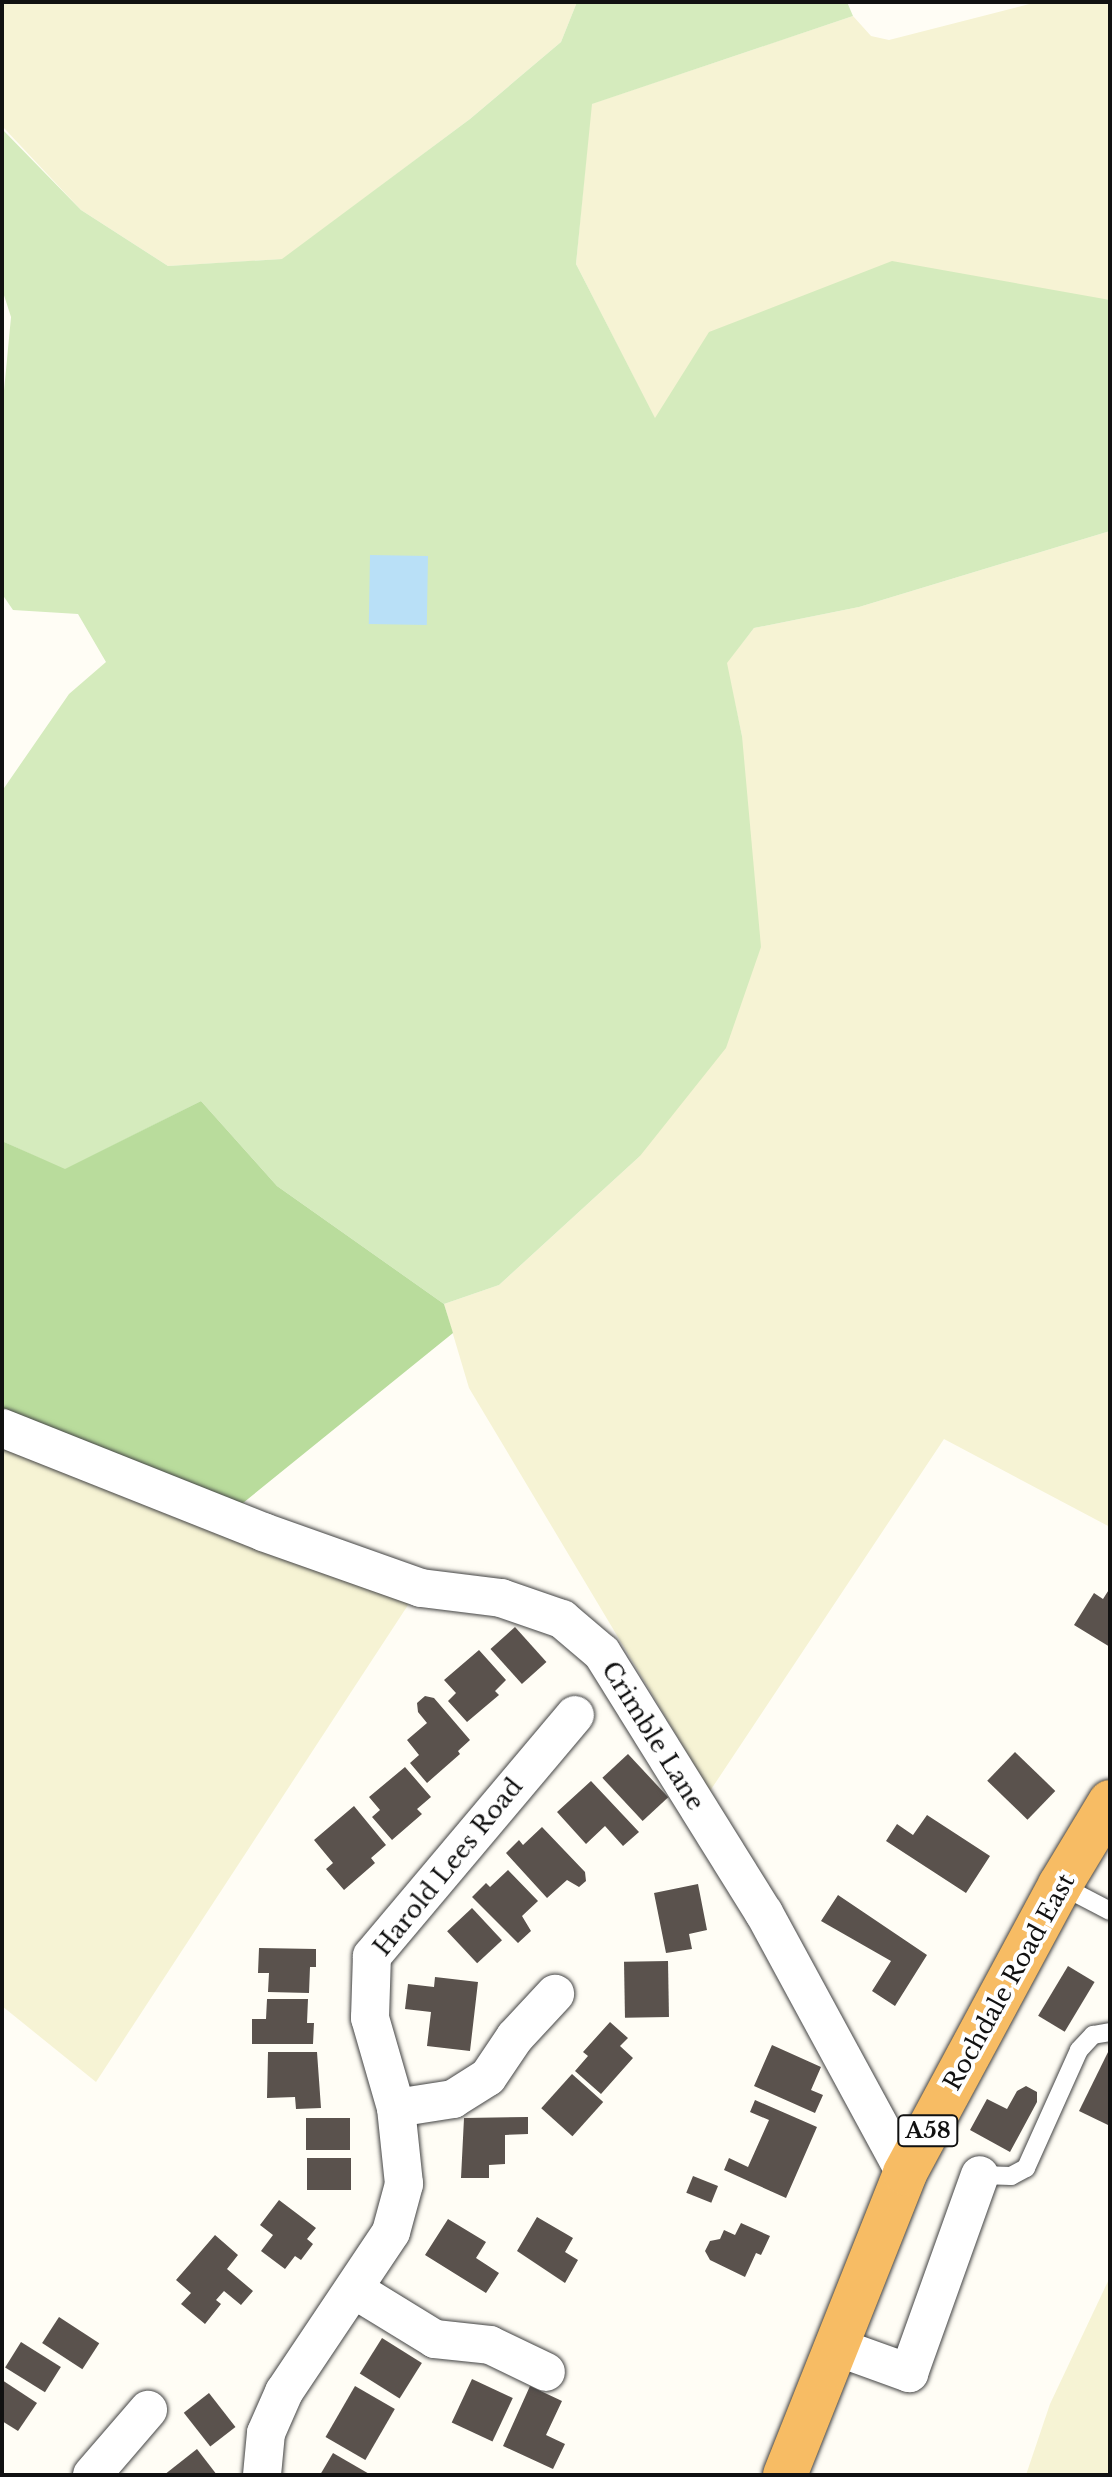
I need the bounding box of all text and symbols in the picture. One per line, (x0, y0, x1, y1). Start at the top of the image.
street label: Crimble Lane (596, 1656, 710, 1816)
street label: Harold Lees Road (368, 1773, 528, 1961)
street label: Rochdale Road East (937, 1869, 1081, 2095)
road number: A58 (896, 2113, 960, 2149)

